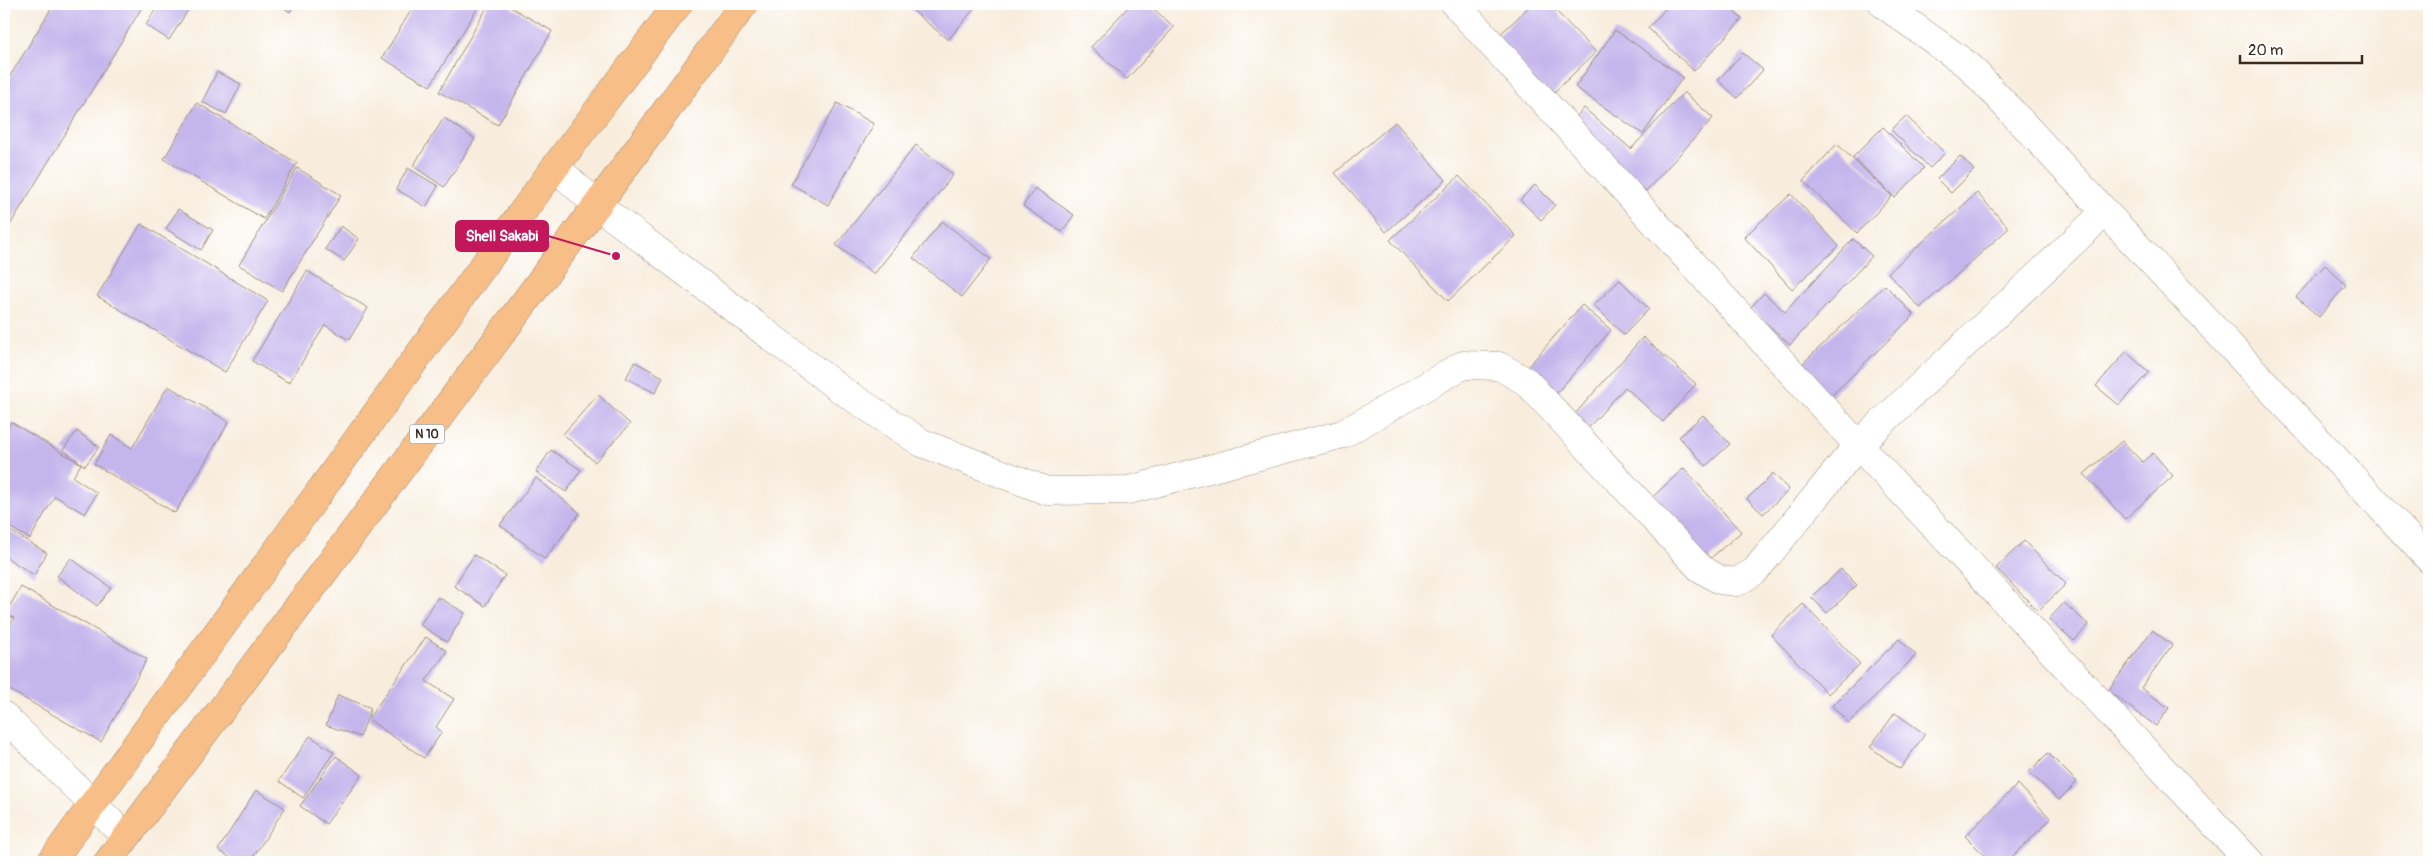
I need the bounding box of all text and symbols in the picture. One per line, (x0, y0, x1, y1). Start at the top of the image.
scale bar (2240, 32, 2363, 64)
text: 20 m (2248, 41, 2283, 60)
callout: Shell Sakabi (456, 221, 548, 251)
text: Shell Sakabi (466, 227, 539, 246)
road number: N 10 (410, 424, 444, 444)

